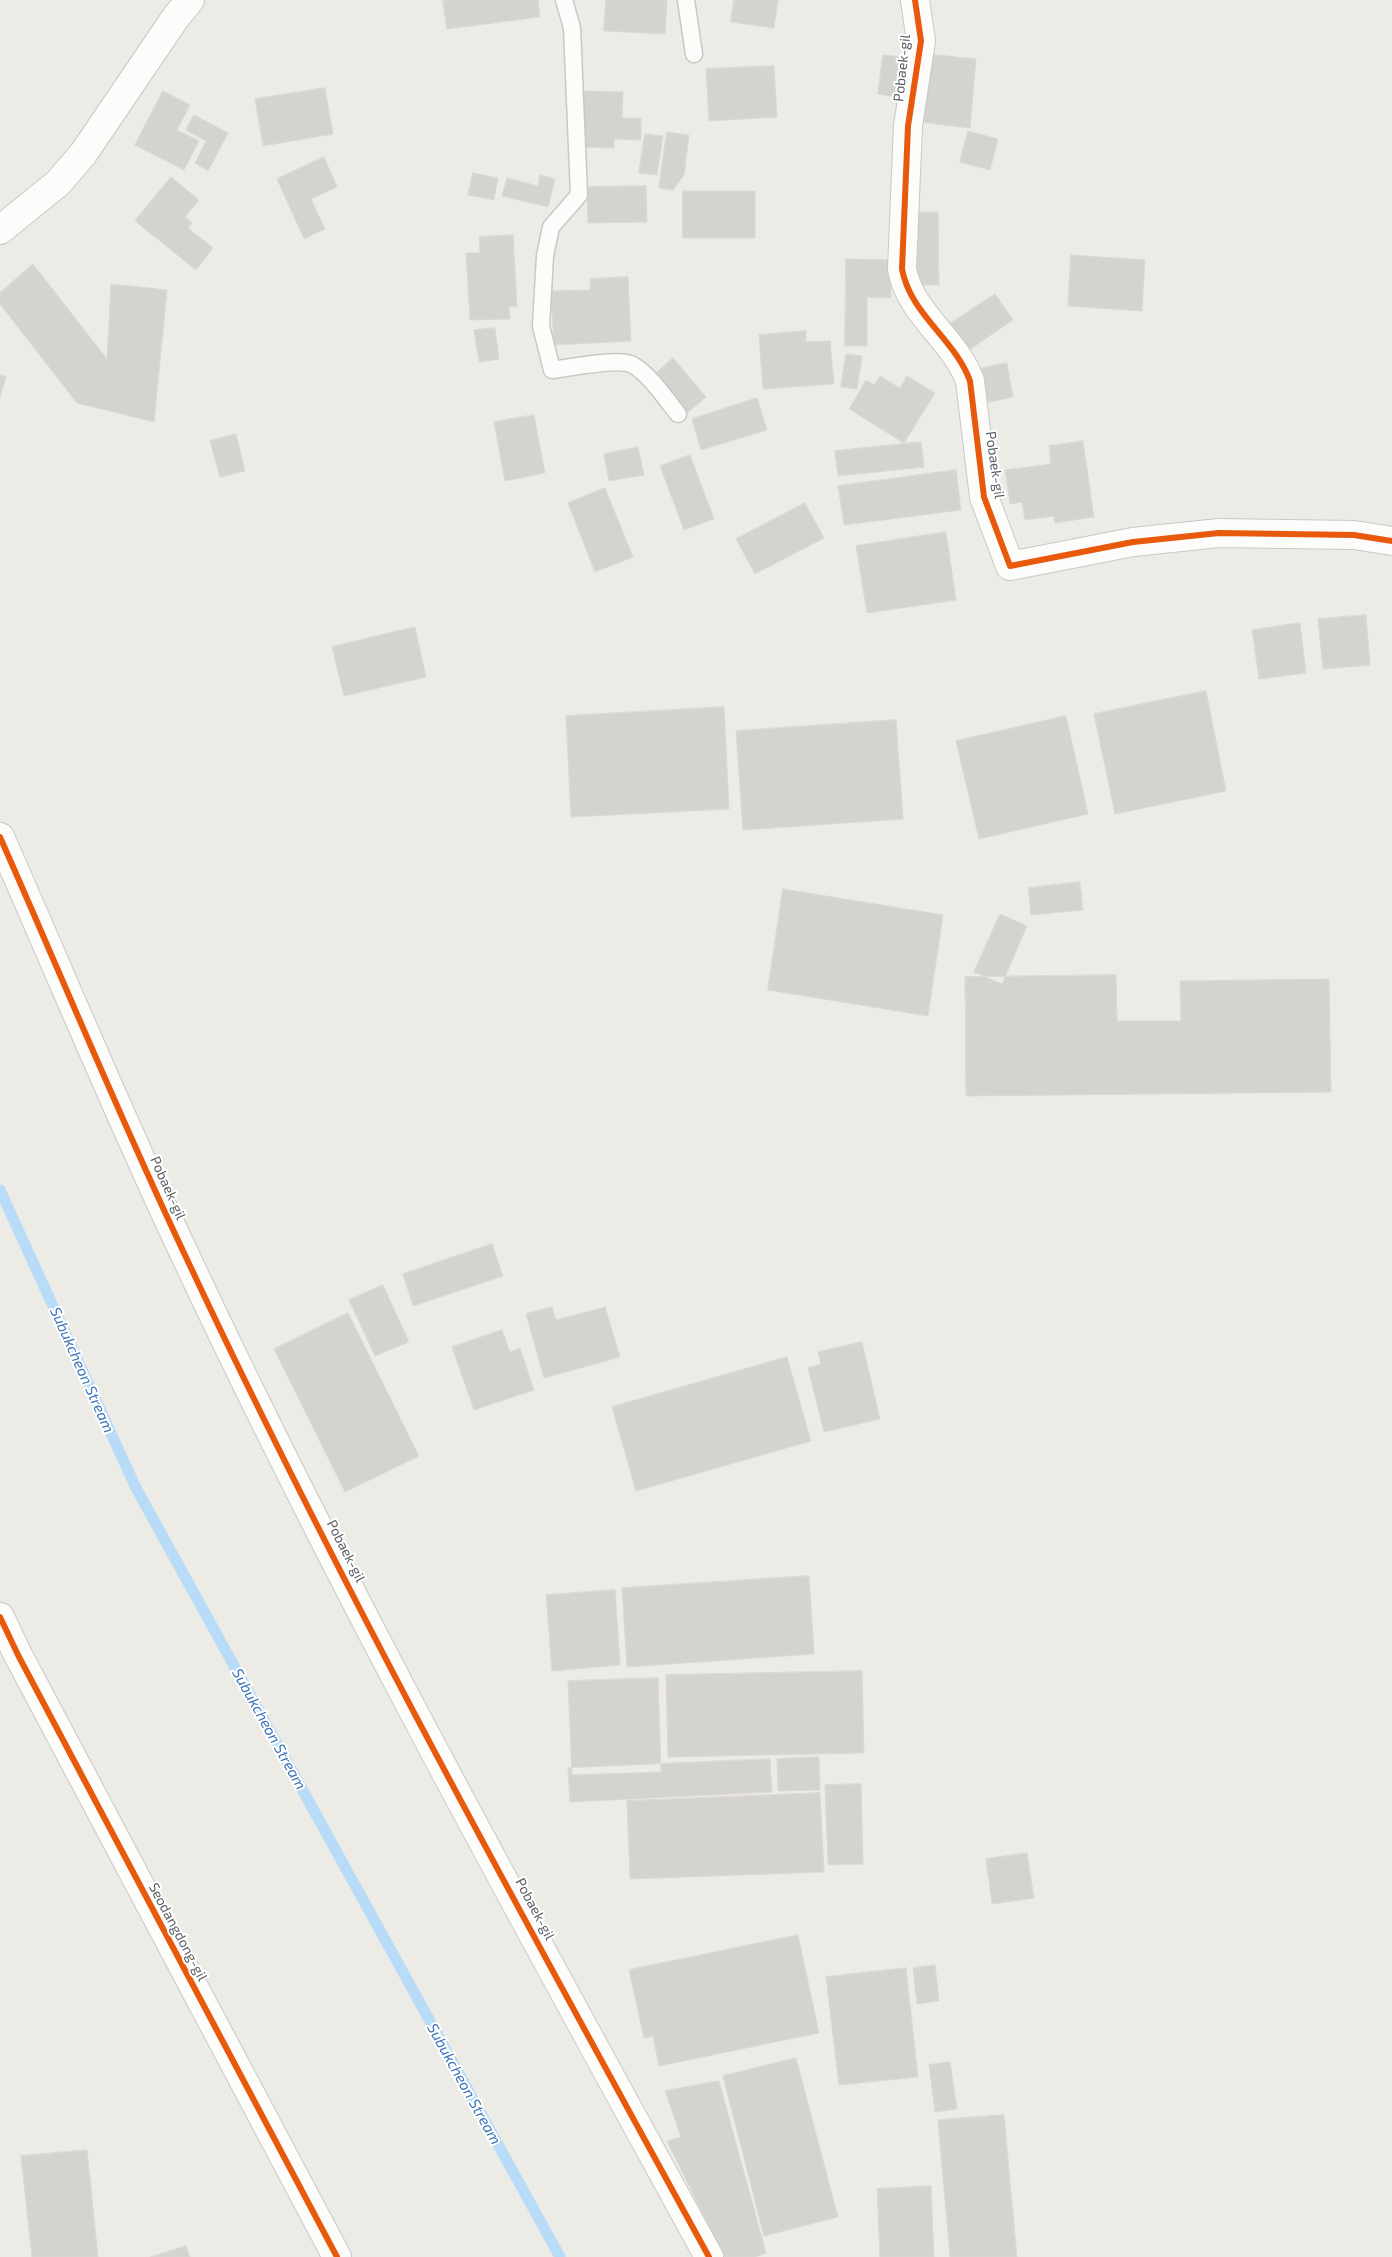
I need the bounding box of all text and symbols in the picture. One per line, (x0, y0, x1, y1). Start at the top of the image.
street label: Pobaek-gil (890, 33, 914, 103)
street label: Pobaek-gil (982, 430, 1008, 500)
street label: Pobaek-gil (147, 1154, 189, 1222)
water label: Subukcheon Stream (46, 1304, 118, 1436)
street label: Pobaek-gil (323, 1517, 369, 1585)
water label: Subukcheon Stream (228, 1665, 310, 1793)
street label: Pobaek-gil (512, 1875, 558, 1943)
street label: Seodangdong-gil (145, 1880, 211, 1984)
water label: Subukcheon Stream (423, 2020, 505, 2148)

